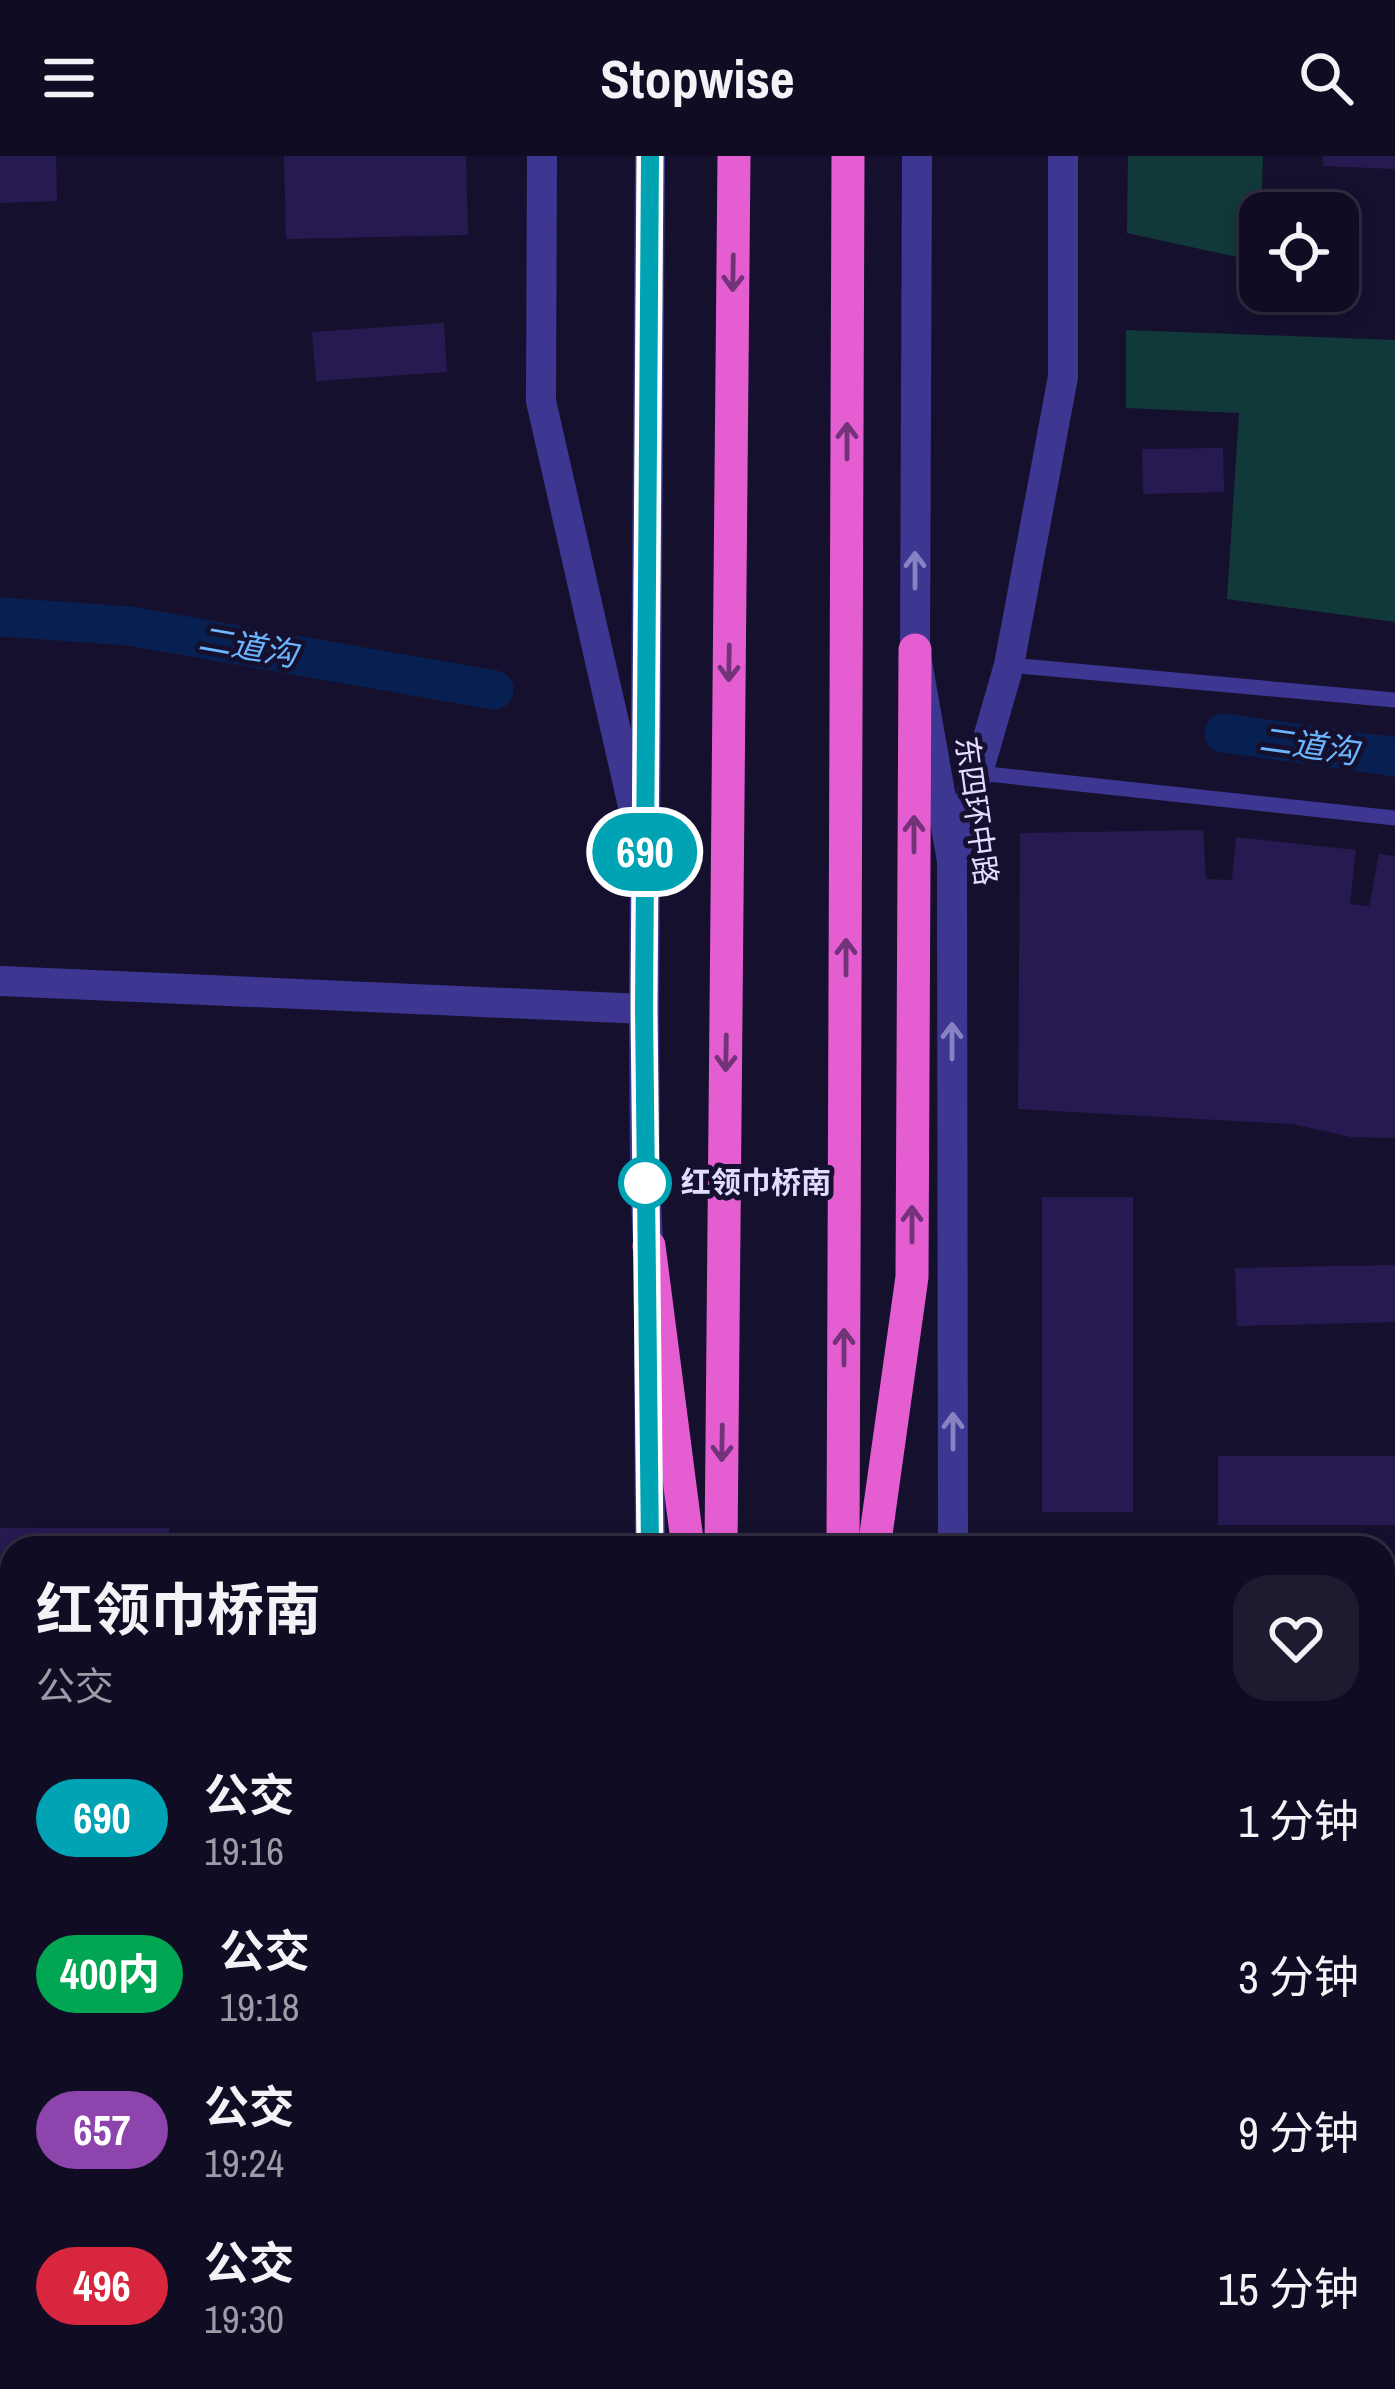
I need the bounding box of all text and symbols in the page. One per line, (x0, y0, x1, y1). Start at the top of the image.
text: Stopwise (600, 42, 795, 115)
icon: menu (36, 45, 102, 111)
icon: search (1293, 45, 1359, 111)
map controls (1239, 192, 1359, 312)
button: locate (1239, 192, 1359, 312)
one-way arrow (721, 253, 744, 292)
one-way arrow (836, 422, 859, 461)
one-way arrow (904, 551, 926, 590)
water label: 二道沟 (195, 616, 304, 677)
one-way arrow (718, 643, 740, 682)
water label: 二道沟 (1257, 716, 1364, 774)
street label: 东四环中路 (947, 734, 1007, 888)
line badge: 690 (576, 813, 714, 891)
one-way arrow (903, 815, 925, 854)
text: 690 (616, 824, 674, 880)
one-way arrow (834, 938, 857, 977)
one-way arrow (941, 1022, 963, 1061)
one-way arrow (715, 1033, 737, 1072)
marker: 红领巾桥南 (620, 1158, 670, 1208)
place label: 红领巾桥南 (681, 1162, 831, 1202)
one-way arrow (901, 1205, 923, 1244)
one-way arrow (833, 1328, 855, 1367)
one-way arrow (942, 1412, 964, 1451)
one-way arrow (711, 1423, 734, 1462)
text: 红领巾桥南 (36, 1571, 321, 1648)
button: heart (1233, 1575, 1359, 1701)
text: 公交 (36, 1660, 114, 1712)
text: 公交 (204, 1764, 294, 1825)
text: 690 (73, 1790, 131, 1846)
text: 1 分钟 (1238, 1790, 1359, 1851)
text: 19:16 (204, 1825, 284, 1877)
text: 公交 (219, 1920, 309, 1981)
text: 400内 (60, 1946, 159, 2002)
text: 3 分钟 (1238, 1946, 1359, 2007)
text: 19:18 (219, 1981, 300, 2033)
text: 公交 (204, 2076, 294, 2137)
text: 657 (73, 2102, 131, 2158)
text: 9 分钟 (1238, 2102, 1359, 2163)
text: 19:24 (204, 2137, 284, 2189)
text: 公交 (204, 2232, 294, 2293)
text: 496 (73, 2258, 131, 2314)
text: 15 分钟 (1218, 2258, 1359, 2319)
text: 19:30 (204, 2293, 284, 2345)

